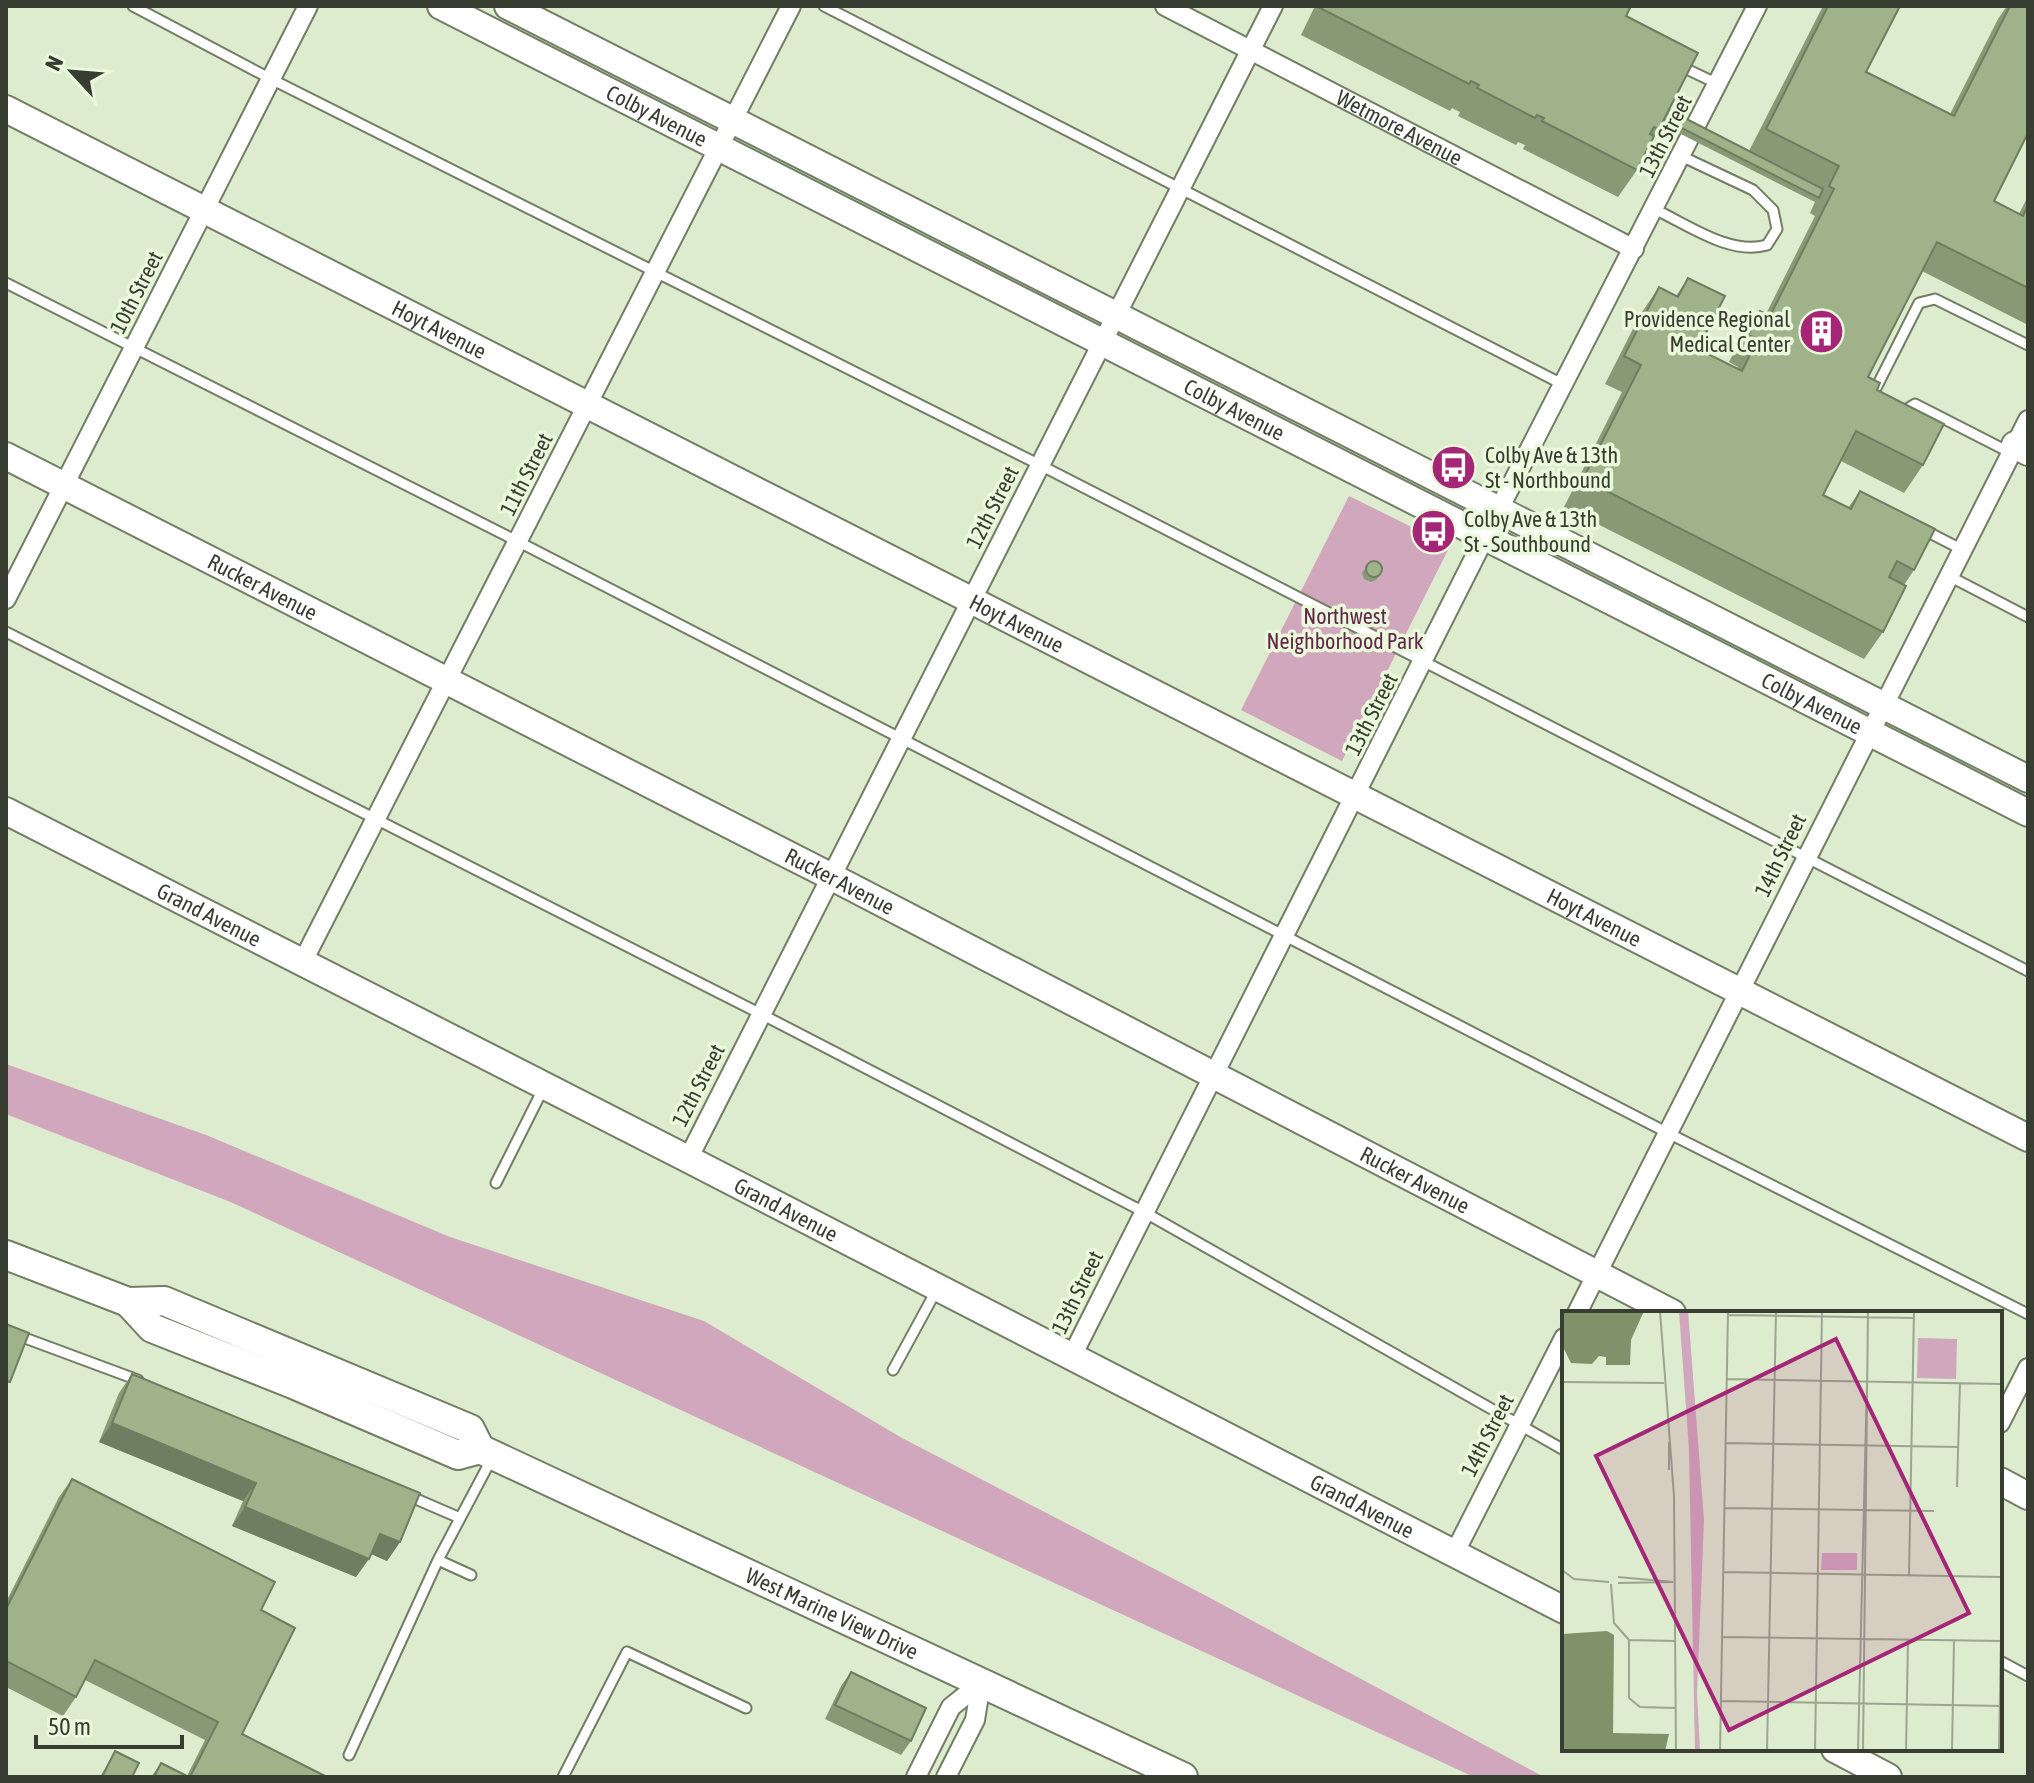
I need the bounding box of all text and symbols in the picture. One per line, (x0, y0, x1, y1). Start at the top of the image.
north arrow (32, 32, 112, 112)
text: N (39, 52, 69, 75)
street label: Colby Avenue (602, 79, 711, 152)
street label: Wetmore Avenue (1332, 84, 1467, 171)
street label: 13th Street (1633, 90, 1697, 182)
street label: 10th Street (104, 246, 168, 338)
street label: Hoyt Avenue (388, 295, 491, 364)
place label: Providence Regional Medical Center (1624, 306, 1790, 357)
building icon: Providence Regional Medical Center (1797, 308, 1845, 356)
street label: Colby Avenue (1180, 373, 1289, 446)
street label: 11th Street (494, 428, 558, 520)
place label: Colby Ave & 13th St - Northbound (1485, 442, 1618, 493)
bus stop icon: Colby Ave & 13th St - Northbound (1430, 444, 1478, 492)
street label: 12th Street (960, 461, 1024, 553)
place label: Colby Ave & 13th St - Southbound (1464, 506, 1597, 557)
bus stop icon: Colby Ave & 13th St - Southbound (1409, 508, 1457, 556)
street label: Rucker Avenue (203, 548, 322, 626)
street label: Hoyt Avenue (965, 589, 1068, 658)
park label: Northwest Neighborhood Park (1267, 603, 1424, 654)
street label: Colby Avenue (1757, 667, 1867, 740)
street label: 13th Street (1339, 668, 1403, 760)
street label: 14th Street (1749, 809, 1811, 901)
street label: Rucker Avenue (781, 842, 899, 920)
street label: Grand Avenue (153, 877, 265, 952)
street label: Hoyt Avenue (1543, 882, 1646, 952)
street label: 12th Street (666, 1039, 730, 1131)
street label: Rucker Avenue (1356, 1141, 1474, 1219)
street label: Grand Avenue (730, 1172, 842, 1247)
street label: 13th Street (1046, 1246, 1108, 1338)
inset map (1562, 1311, 2002, 1751)
street label: 14th Street (1455, 1389, 1519, 1481)
street label: Grand Avenue (1306, 1469, 1418, 1544)
street label: West Marine View Drive (742, 1562, 922, 1665)
scale bar (36, 1699, 182, 1749)
text: 50 m (48, 1713, 91, 1740)

